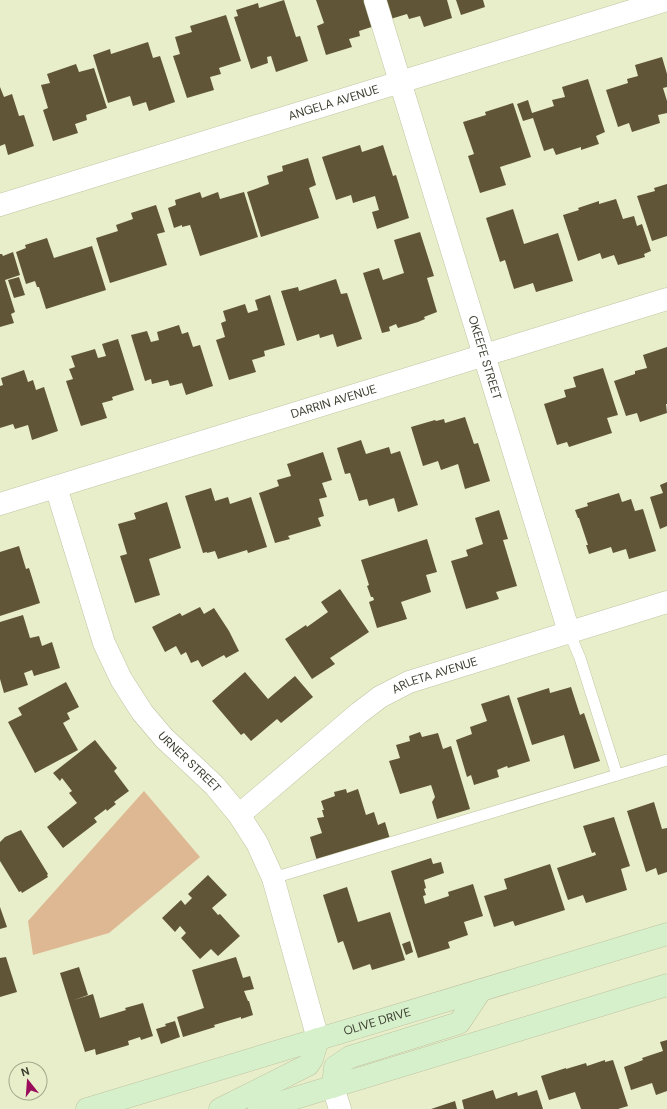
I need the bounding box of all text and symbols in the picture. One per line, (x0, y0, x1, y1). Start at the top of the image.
street label: ANGELA AVENUE (286, 81, 381, 124)
street label: OKEEFE STREET (464, 313, 505, 402)
street label: DARRIN AVENUE (289, 381, 379, 422)
street label: ARLETA AVENUE (389, 653, 480, 698)
street label: URNER STREET (154, 728, 225, 796)
street label: OLIVE DRIVE (342, 1004, 413, 1039)
north arrow (8, 1061, 48, 1101)
text: N (19, 1064, 31, 1079)

